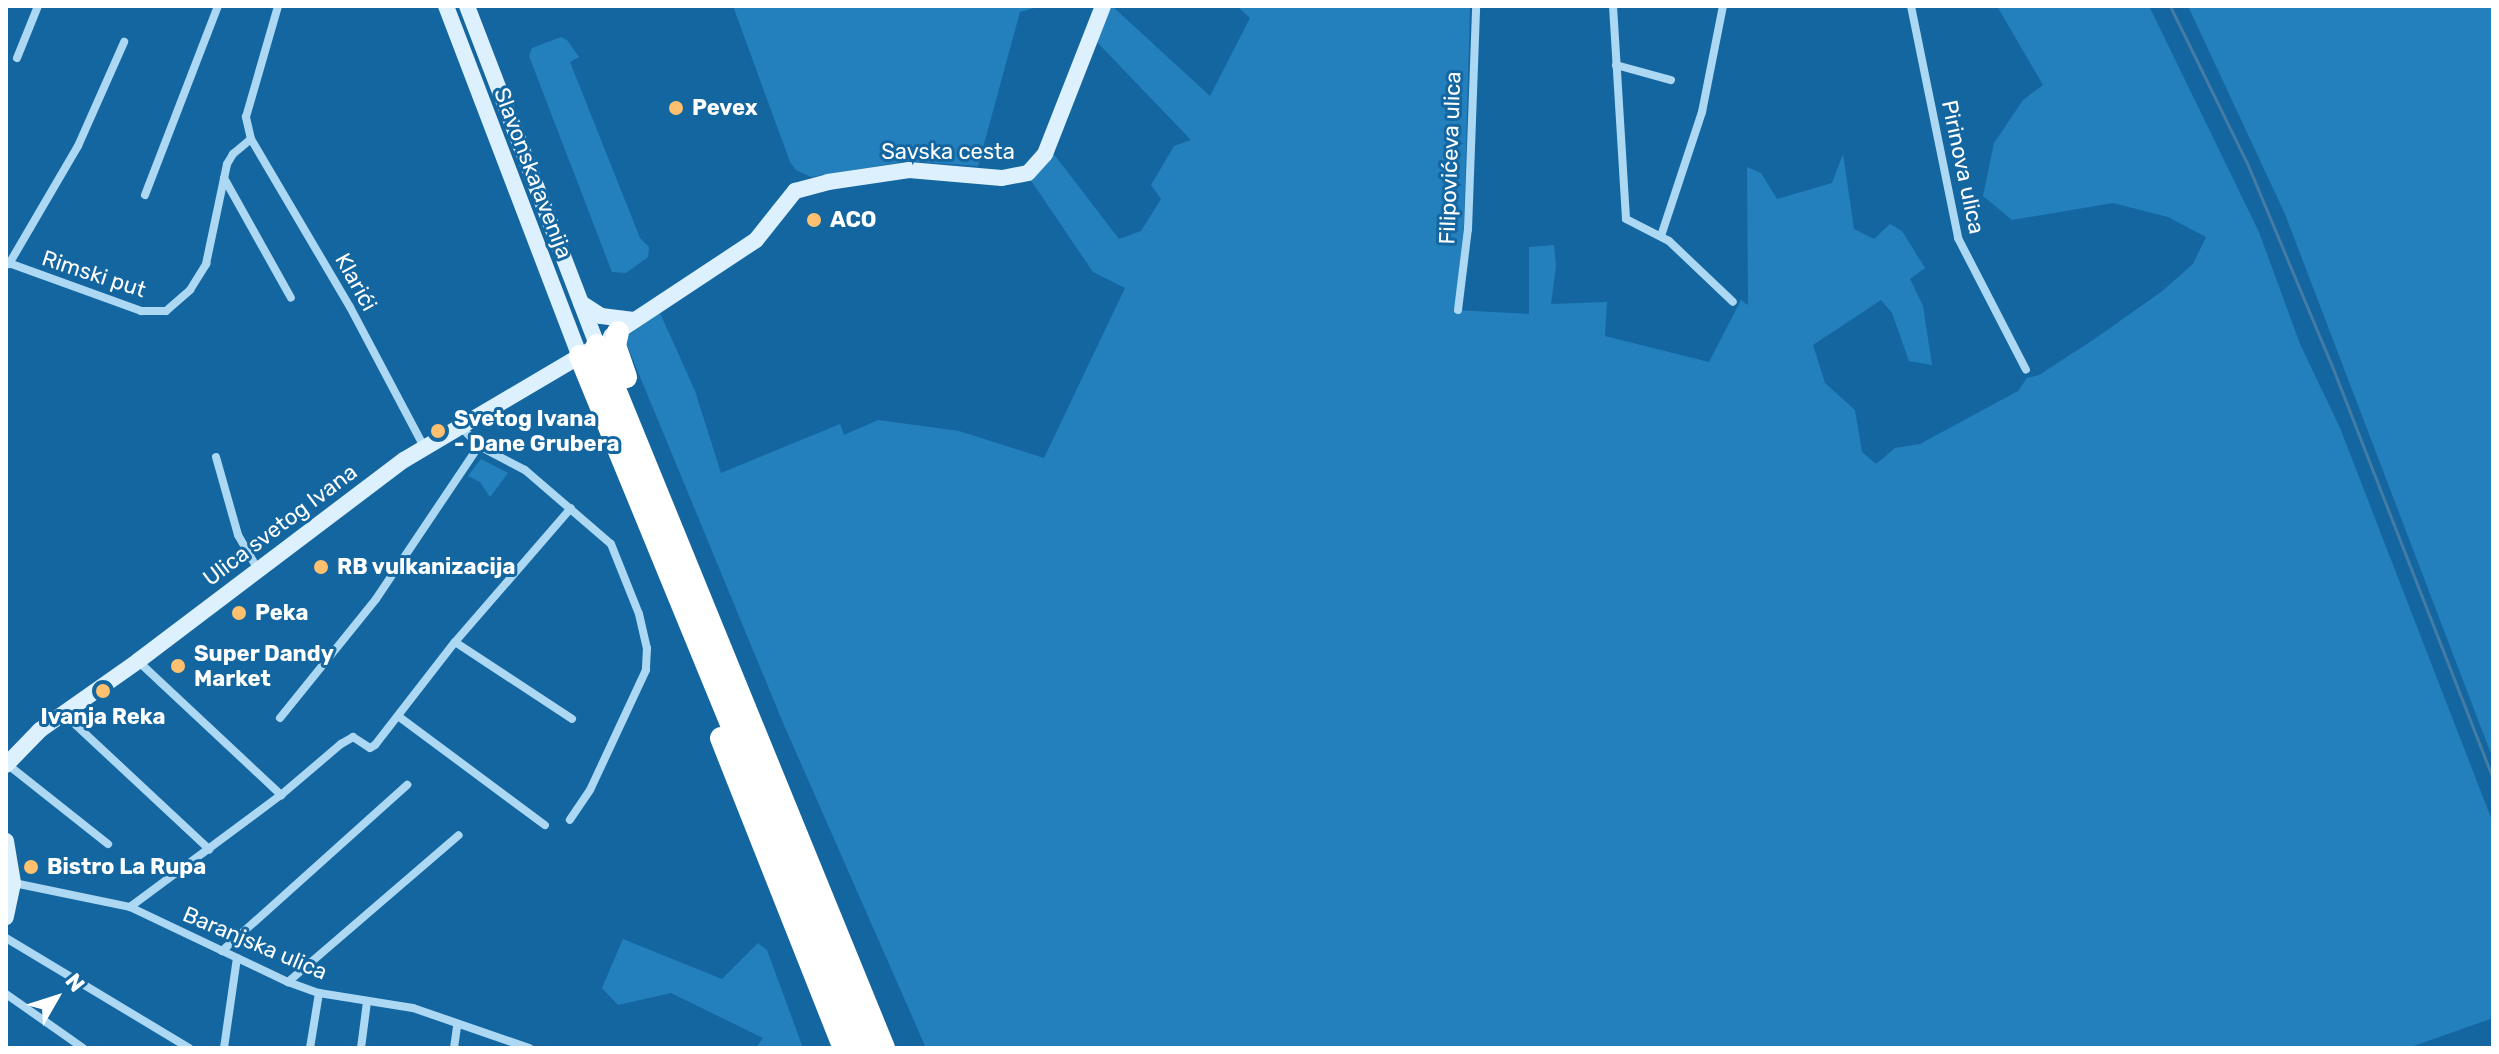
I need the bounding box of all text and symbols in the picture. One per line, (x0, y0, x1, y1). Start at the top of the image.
street label: Filipovićeva ulica (1434, 71, 1466, 245)
street label: Slavonska avenija (488, 84, 578, 262)
place label: Pevex (692, 95, 758, 121)
street label: Pirinova ulica (1936, 98, 1990, 236)
marker: Pevex (667, 99, 685, 117)
street label: Savska cesta (881, 139, 1015, 165)
place label: ACO (830, 207, 877, 233)
marker: ACO (805, 211, 823, 229)
street label: Rimski put (39, 245, 149, 303)
street label: Klarići (329, 249, 383, 315)
place label: Svetog Ivana - Dane Grubera (454, 405, 619, 456)
marker: Svetog Ivana - Dane Grubera (429, 422, 447, 440)
street label: Ulica svetog Ivana (198, 459, 362, 591)
place label: RB vulkanizacija (337, 554, 516, 580)
marker: RB vulkanizacija (312, 558, 330, 576)
place label: Peka (255, 600, 308, 626)
marker: Peka (230, 604, 248, 622)
place label: Super Dandy Market (194, 640, 334, 692)
marker: Super Dandy Market (169, 657, 187, 675)
marker: Ivanja Reka (94, 682, 112, 700)
place label: Ivanja Reka (41, 704, 165, 730)
place label: Bistro La Rupa (47, 854, 206, 880)
marker: Bistro La Rupa (22, 858, 40, 876)
street label: Baranjska ulica (179, 901, 331, 985)
north arrow (16, 958, 96, 1038)
text: N (60, 968, 91, 997)

